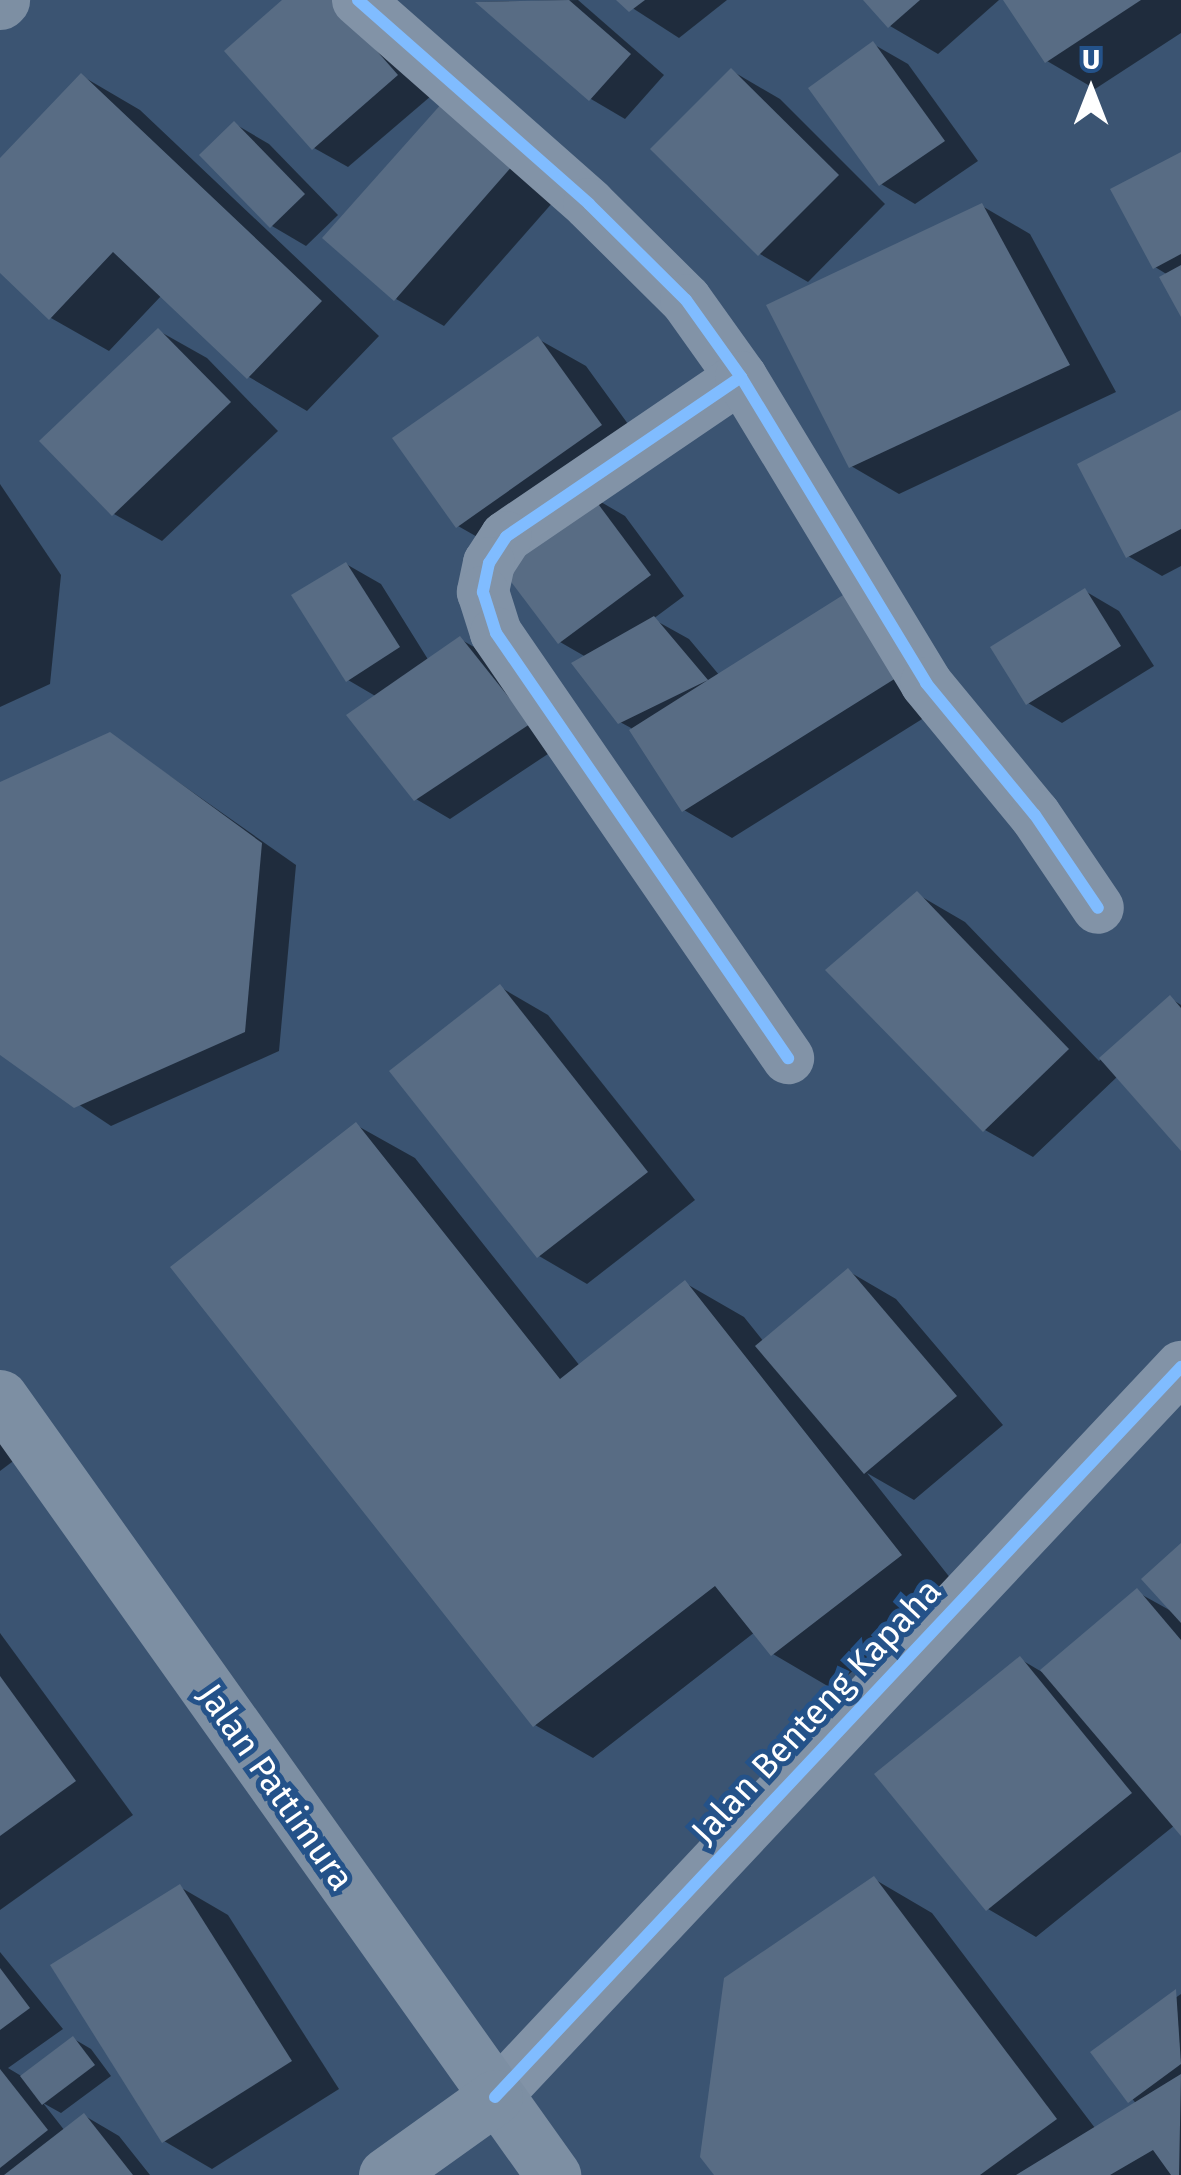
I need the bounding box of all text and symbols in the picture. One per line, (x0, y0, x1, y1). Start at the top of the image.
north arrow (1041, 40, 1141, 140)
text: U (1082, 43, 1100, 76)
street label: Jalan Benteng Kapaha (682, 1570, 950, 1852)
street label: Jalan Pattimura (189, 1676, 363, 1898)

